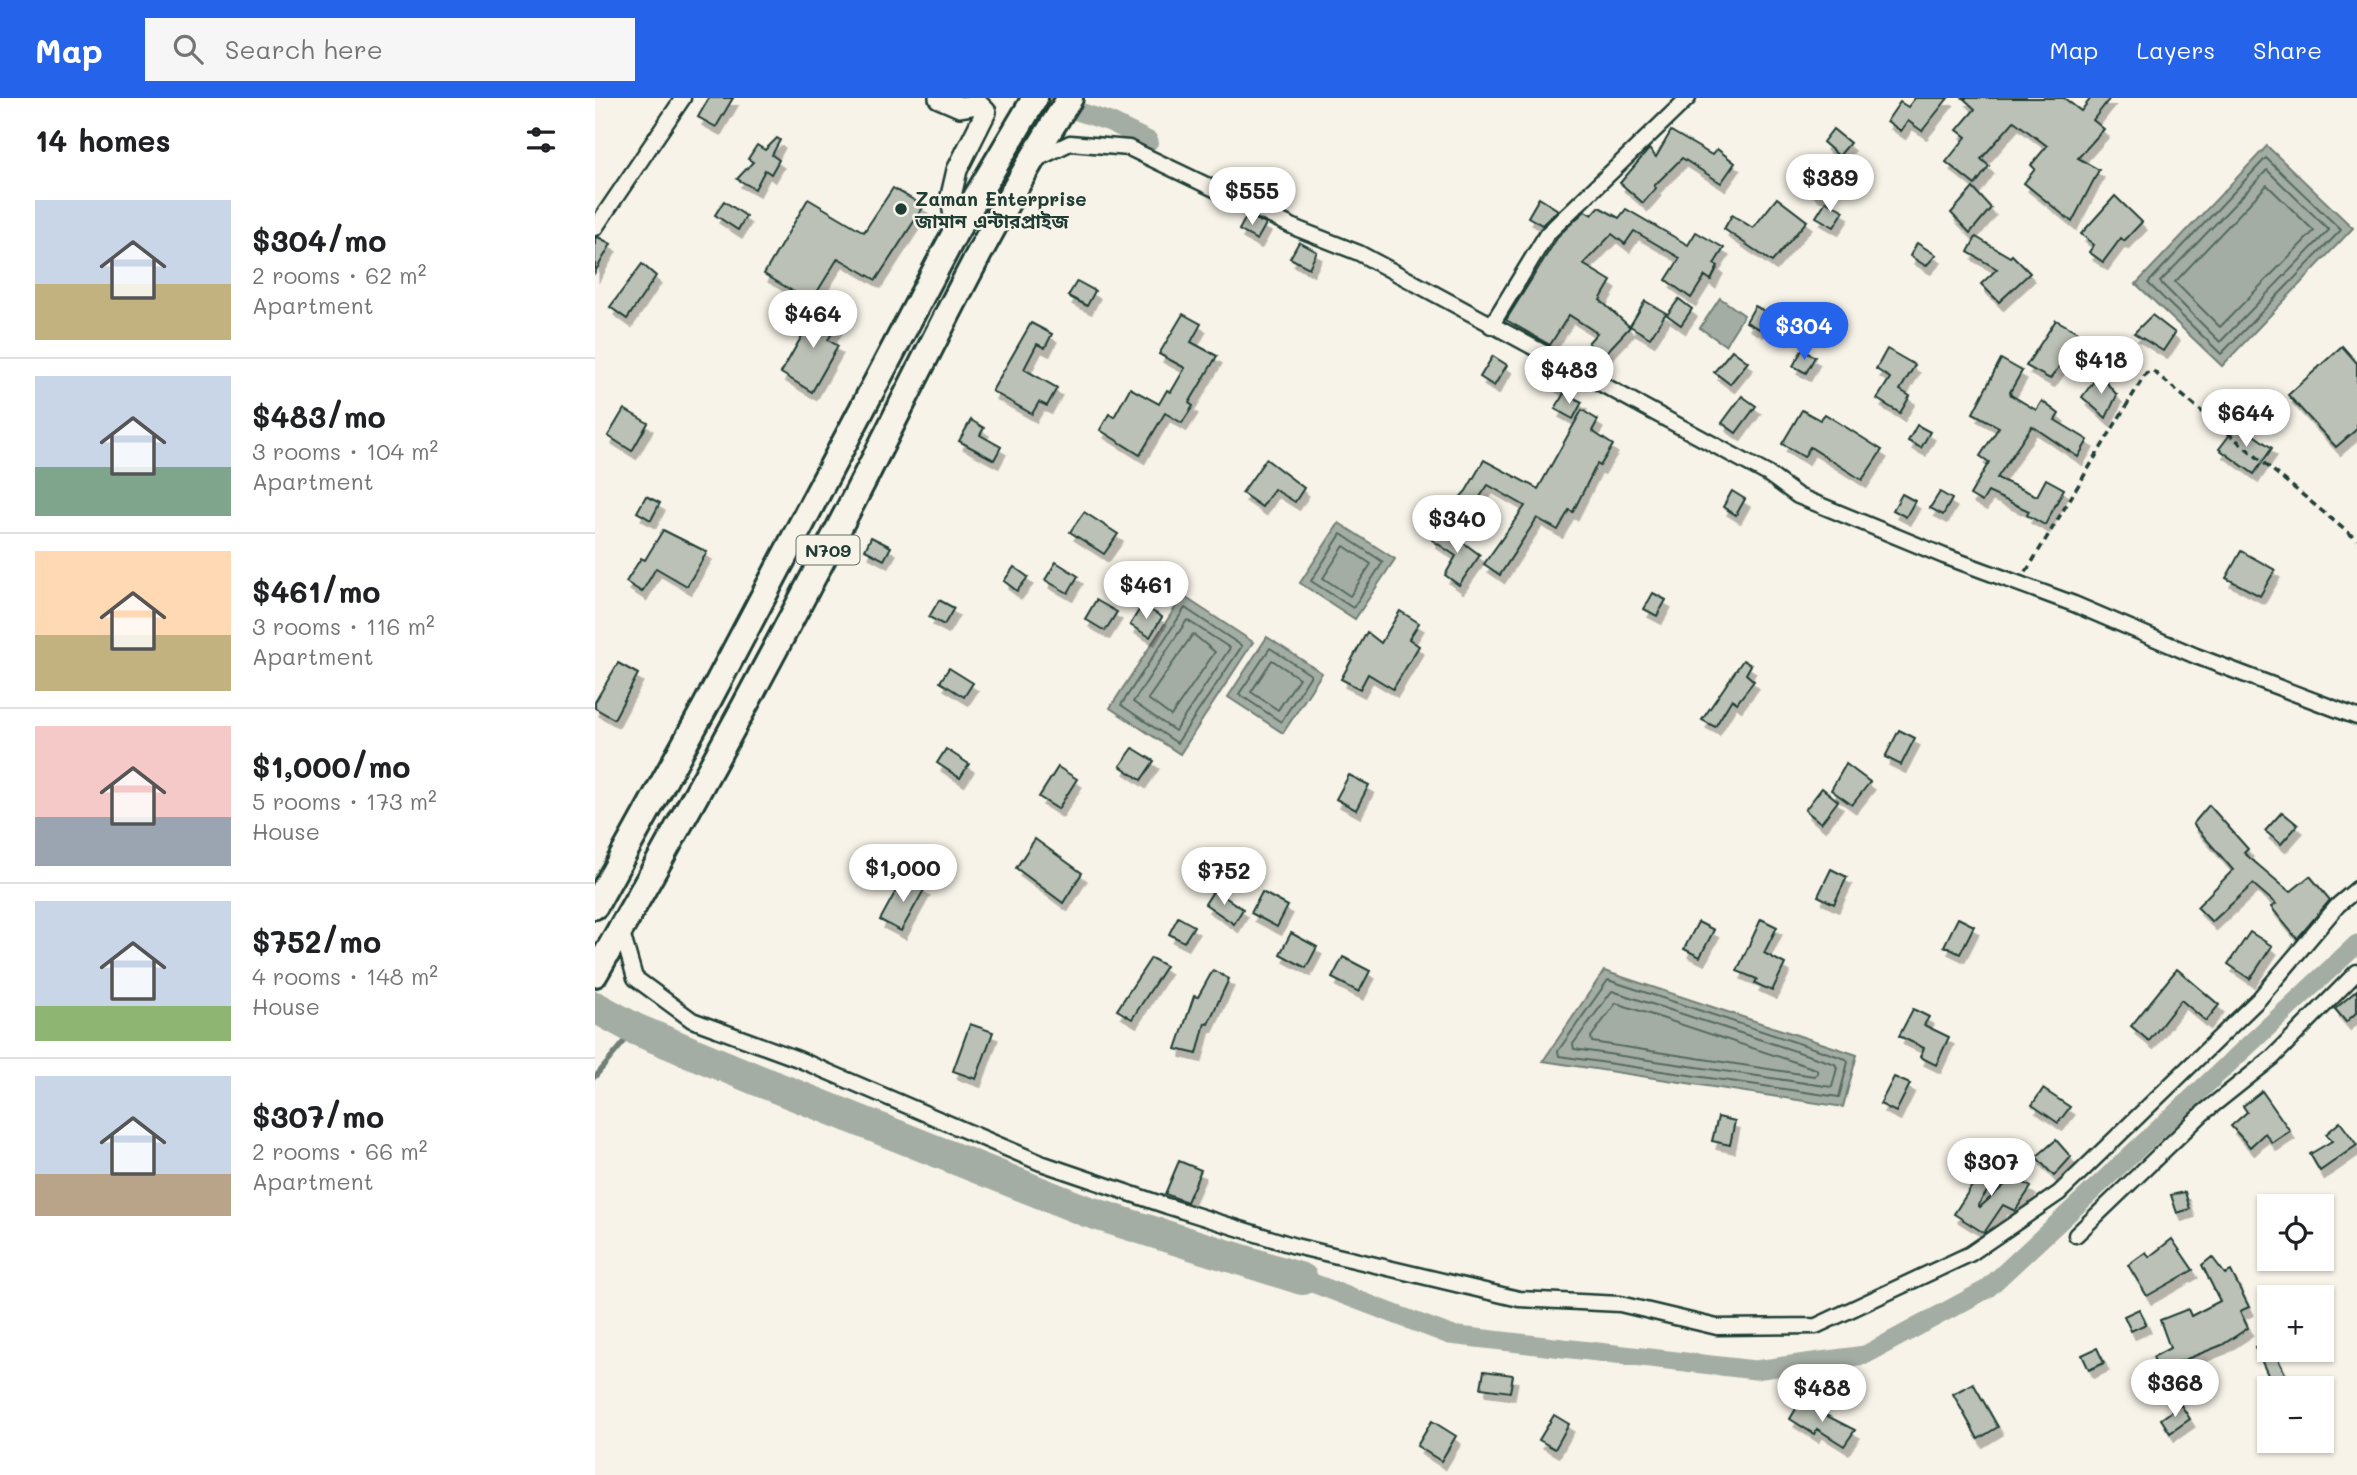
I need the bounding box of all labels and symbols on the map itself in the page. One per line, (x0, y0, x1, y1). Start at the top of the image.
pin: $389 (1789, 155, 1871, 214)
pin: $555 (1211, 167, 1293, 227)
place label: Zaman Enterprise জামান এন্টারপ্রাইজ (914, 186, 1087, 233)
marker: Zaman Enterprise জামান এন্টারপ্রাইজ (893, 201, 909, 217)
pin: $464 (772, 290, 854, 350)
pin: $304 (1763, 302, 1845, 362)
pin: $418 (2060, 336, 2142, 396)
pin: $483 (1528, 346, 1610, 406)
pin: $644 (2205, 390, 2287, 449)
pin: $340 (1416, 496, 1498, 555)
road number: N709 (797, 536, 859, 564)
pin: $461 (1105, 561, 1187, 621)
pin: $1,000 (846, 844, 960, 904)
pin: $752 (1183, 848, 1265, 907)
pin: $307 (1950, 1138, 2032, 1198)
pin: $368 (2134, 1360, 2216, 1419)
pin: $488 (1781, 1364, 1863, 1424)

